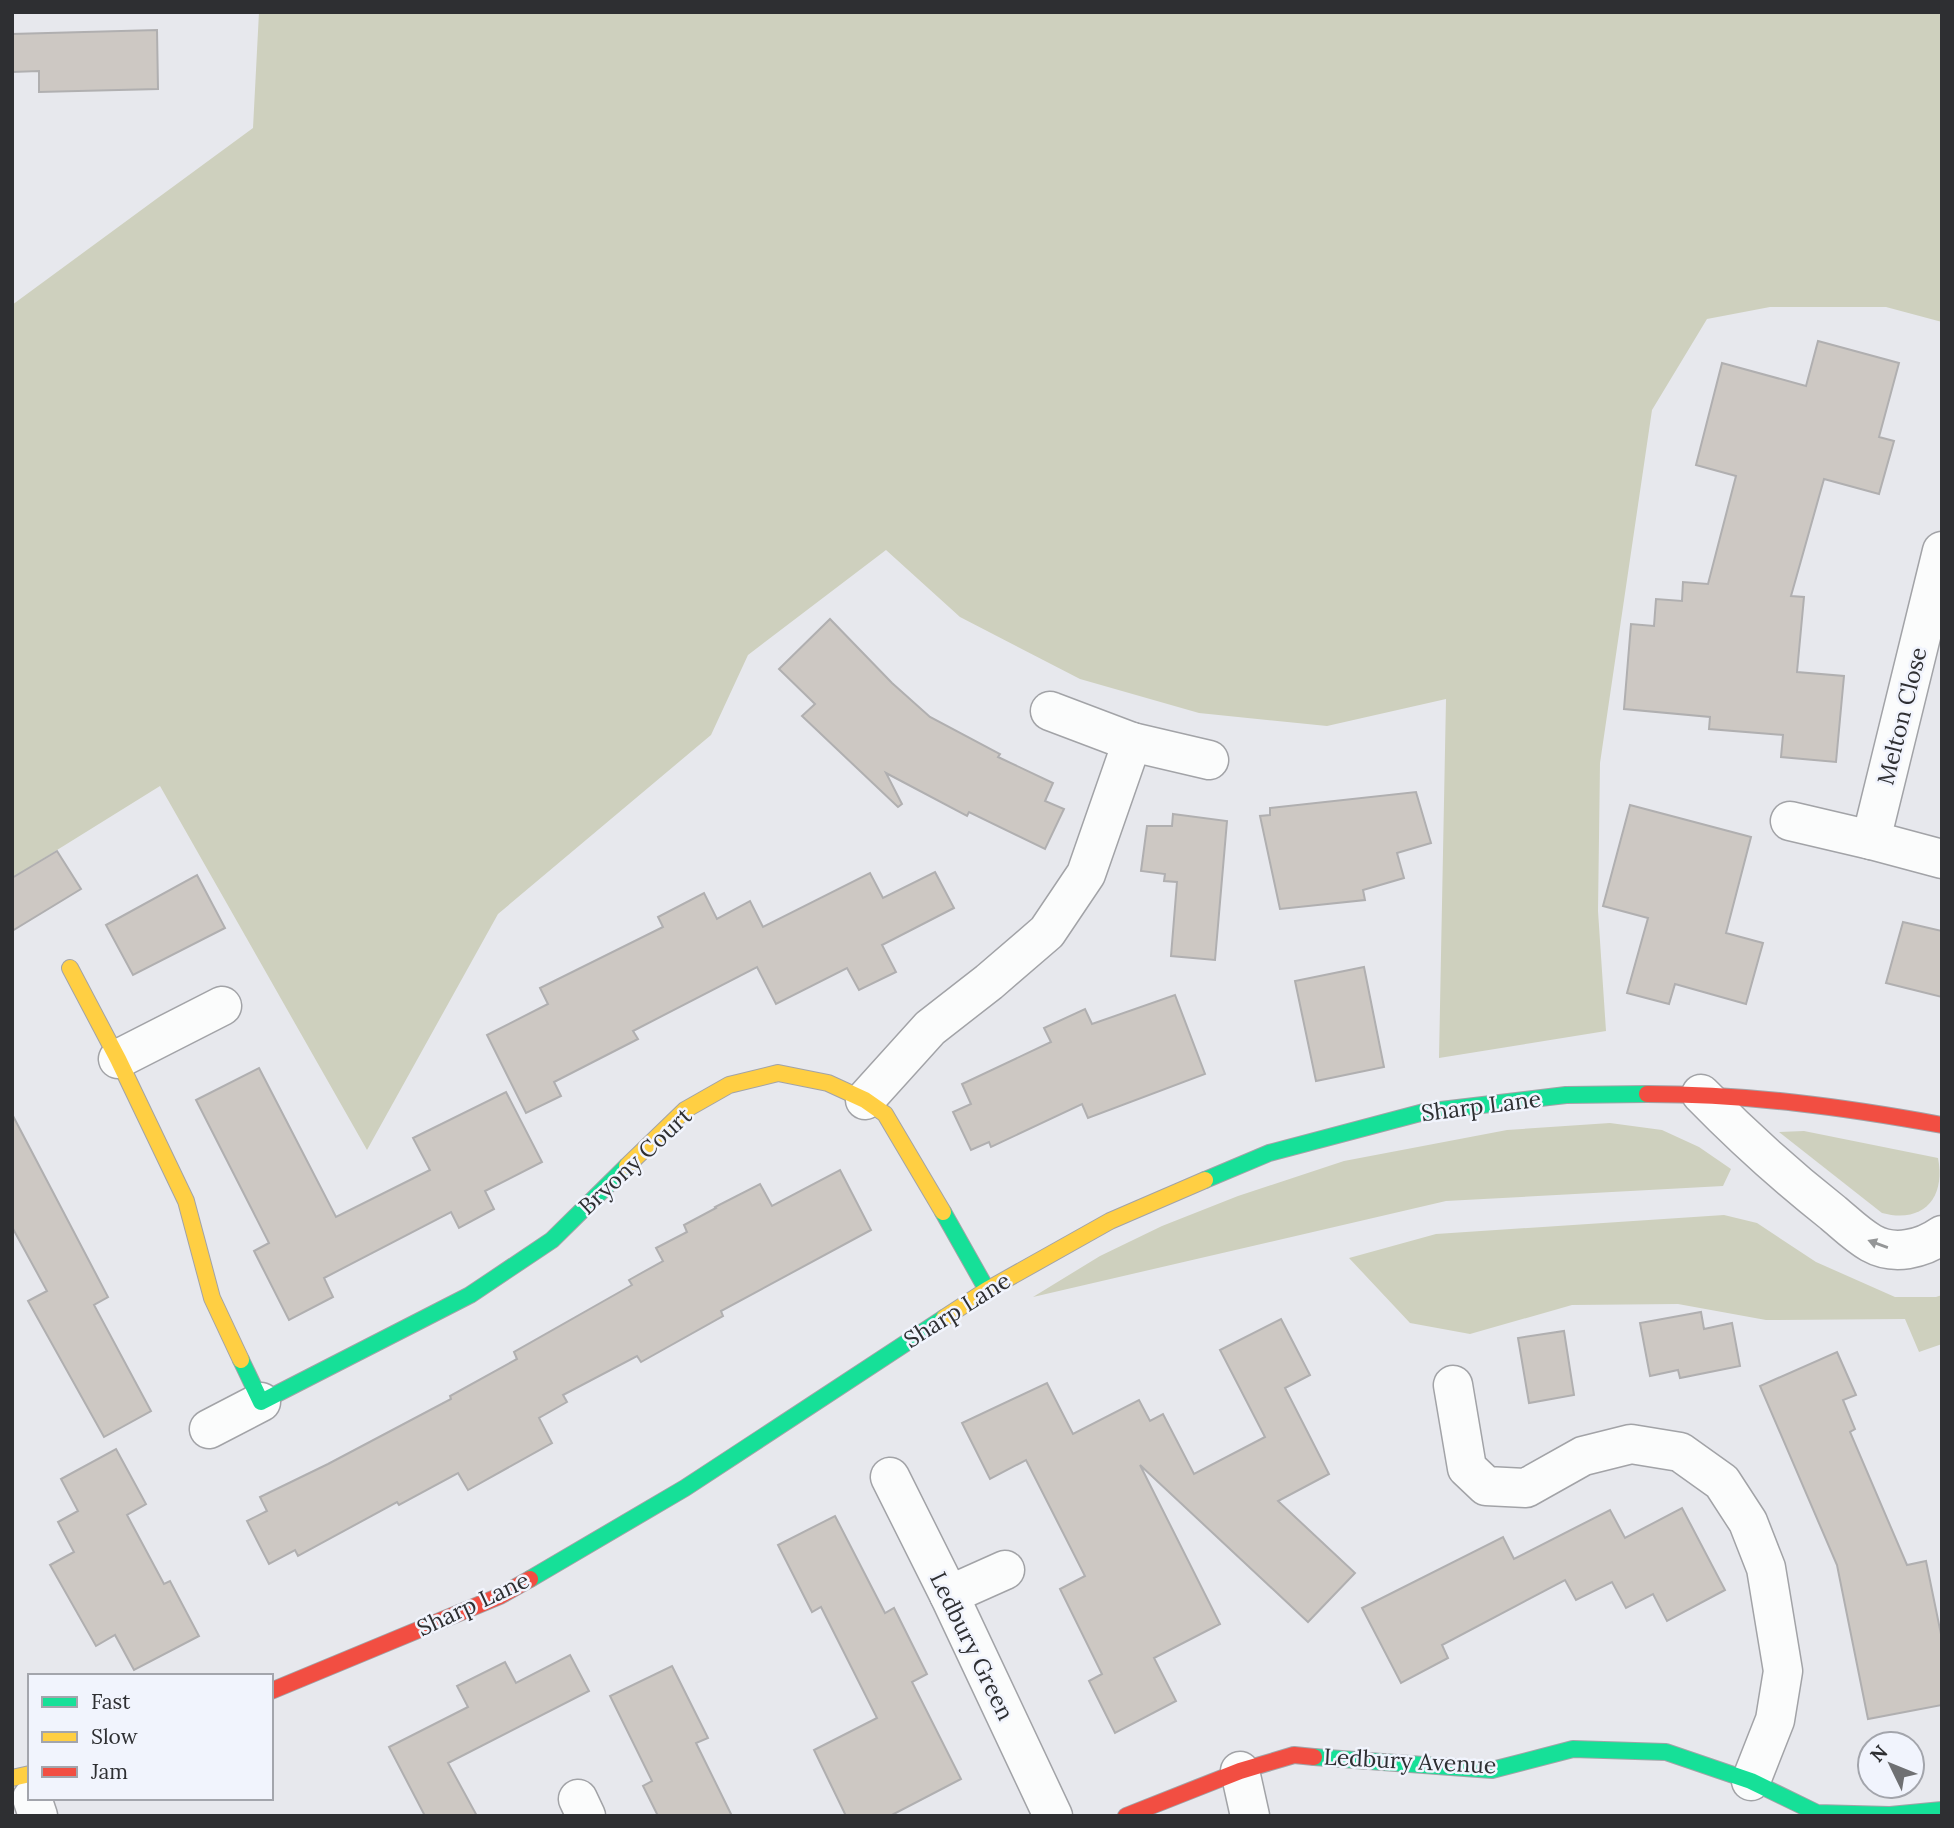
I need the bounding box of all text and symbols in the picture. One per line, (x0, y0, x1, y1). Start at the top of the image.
street label: Melton Close (1870, 644, 1933, 788)
street label: Sharp Lane (1419, 1084, 1543, 1127)
street label: Bryony Court (572, 1101, 697, 1220)
one-way arrow (1868, 1238, 1889, 1249)
street label: Sharp Lane (898, 1265, 1016, 1354)
street label: Sharp Lane (412, 1565, 534, 1642)
street label: Ledbury Green (924, 1567, 1021, 1725)
legend (28, 1674, 273, 1800)
text: Fast (91, 1688, 131, 1715)
text: Slow (91, 1723, 138, 1750)
north arrow (1856, 1730, 1926, 1800)
text: N (1865, 1740, 1893, 1767)
street label: Ledbury Avenue (1323, 1741, 1497, 1780)
text: Jam (90, 1758, 128, 1785)

